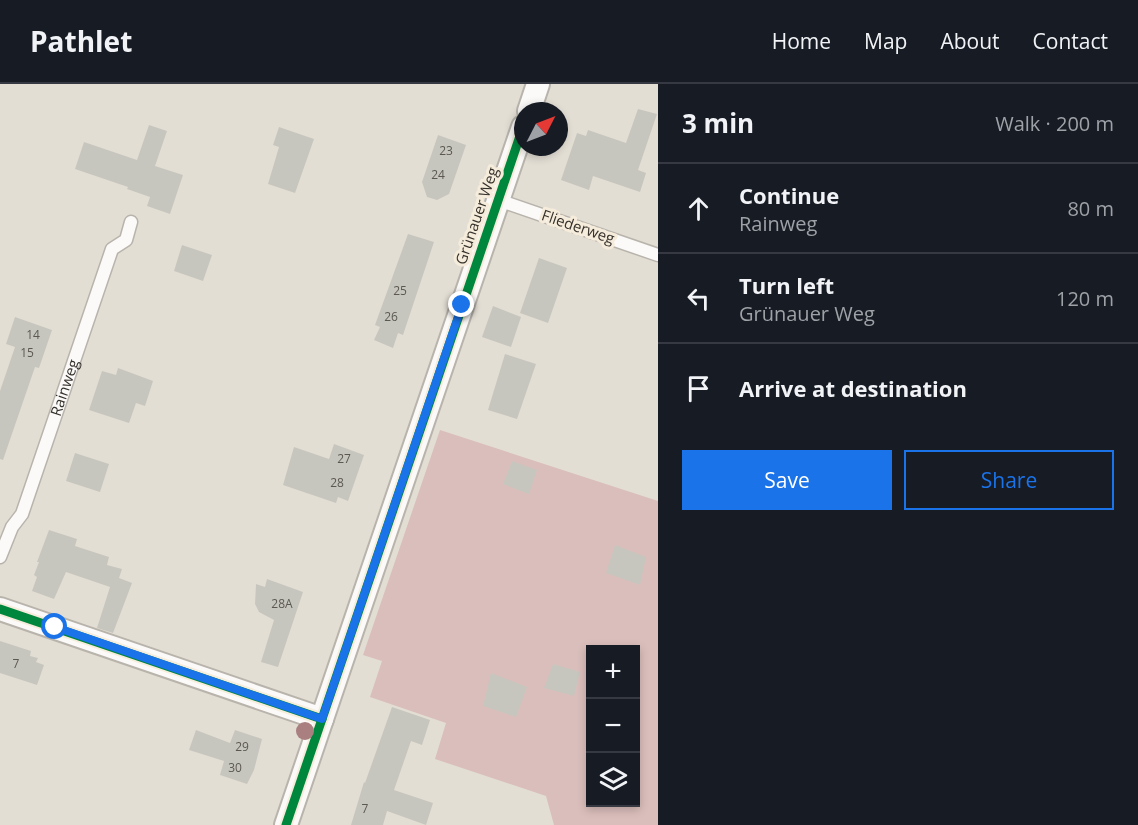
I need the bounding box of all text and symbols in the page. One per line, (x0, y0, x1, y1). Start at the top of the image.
text: Pathlet (30, 22, 132, 60)
text: Home (772, 27, 831, 55)
text: Map (864, 27, 907, 55)
text: About (940, 27, 1000, 55)
text: Contact (1033, 27, 1108, 55)
north arrow (514, 102, 568, 156)
text: 3 min (682, 105, 754, 141)
text: Walk · 200 m (995, 110, 1114, 137)
house number: 23 (439, 142, 453, 159)
street label: Grünauer Weg (450, 164, 502, 267)
house number: 24 (431, 166, 445, 183)
text: Continue (739, 180, 839, 210)
icon: ahead (682, 192, 715, 225)
text: 80 m (1067, 195, 1114, 222)
street label: Fliederweg (539, 204, 617, 248)
text: Rainweg (739, 210, 817, 237)
text: Turn left (739, 270, 834, 300)
house number: 25 (393, 282, 407, 299)
icon: left (682, 282, 715, 315)
text: 120 m (1056, 285, 1114, 312)
route end (448, 291, 474, 317)
text: Grünauer Weg (739, 300, 875, 327)
house number: 26 (384, 308, 398, 325)
house number: 14 (26, 326, 40, 343)
house number: 15 (20, 344, 34, 361)
street label: Rainweg (45, 356, 83, 419)
icon: arrive (682, 372, 715, 405)
text: Arrive at destination (739, 373, 967, 403)
house number: 27 (337, 450, 351, 467)
button: Save (682, 450, 892, 510)
button: Share (904, 450, 1114, 510)
house number: 28 (330, 474, 344, 491)
house number: 28A (271, 595, 293, 612)
route start (41, 613, 67, 639)
map controls (586, 645, 640, 807)
button: + (586, 645, 640, 699)
house number: 7 (13, 655, 20, 672)
button: − (586, 699, 640, 753)
house number: 29 (235, 738, 249, 755)
button: layers (586, 753, 640, 807)
house number: 30 (228, 759, 242, 776)
house number: 7 (362, 800, 369, 817)

